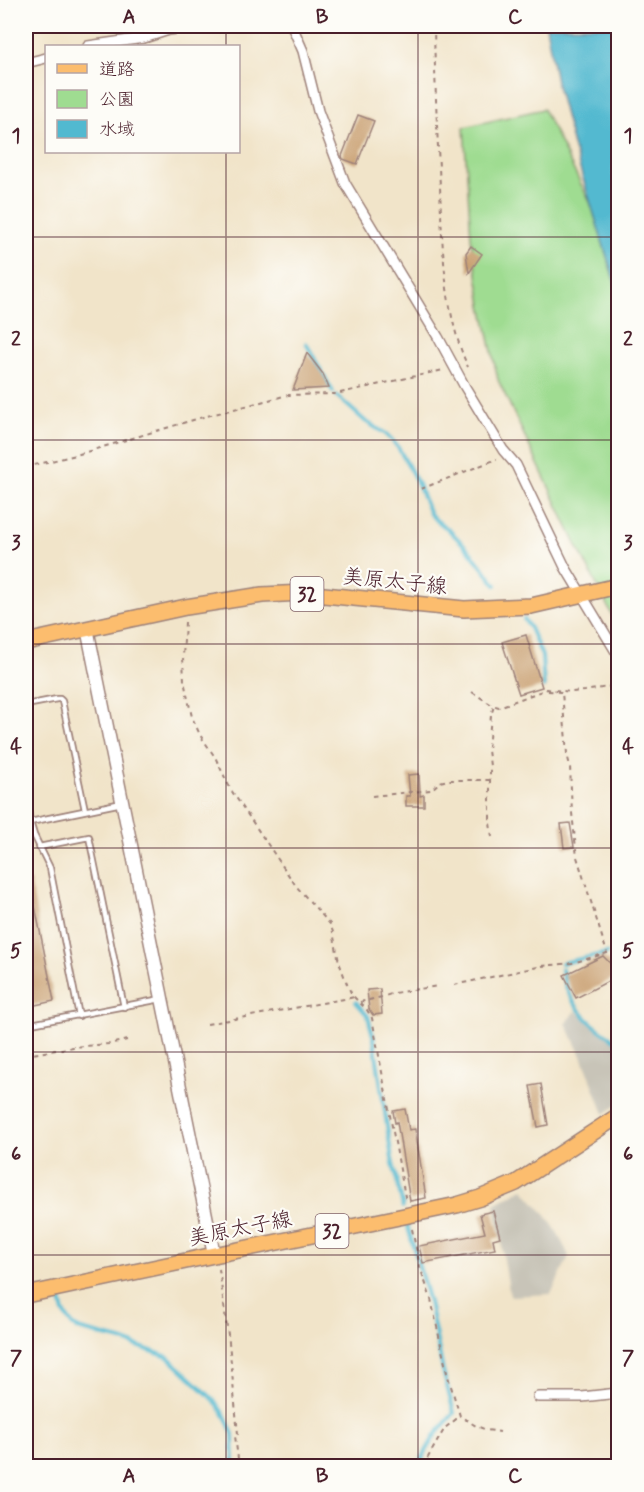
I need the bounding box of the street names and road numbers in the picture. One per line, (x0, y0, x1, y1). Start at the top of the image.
street label: 美原太子線 (341, 563, 449, 601)
road number: 32 (290, 577, 324, 611)
street label: 美原太子線 (186, 1205, 294, 1253)
road number: 32 (316, 1214, 348, 1248)

